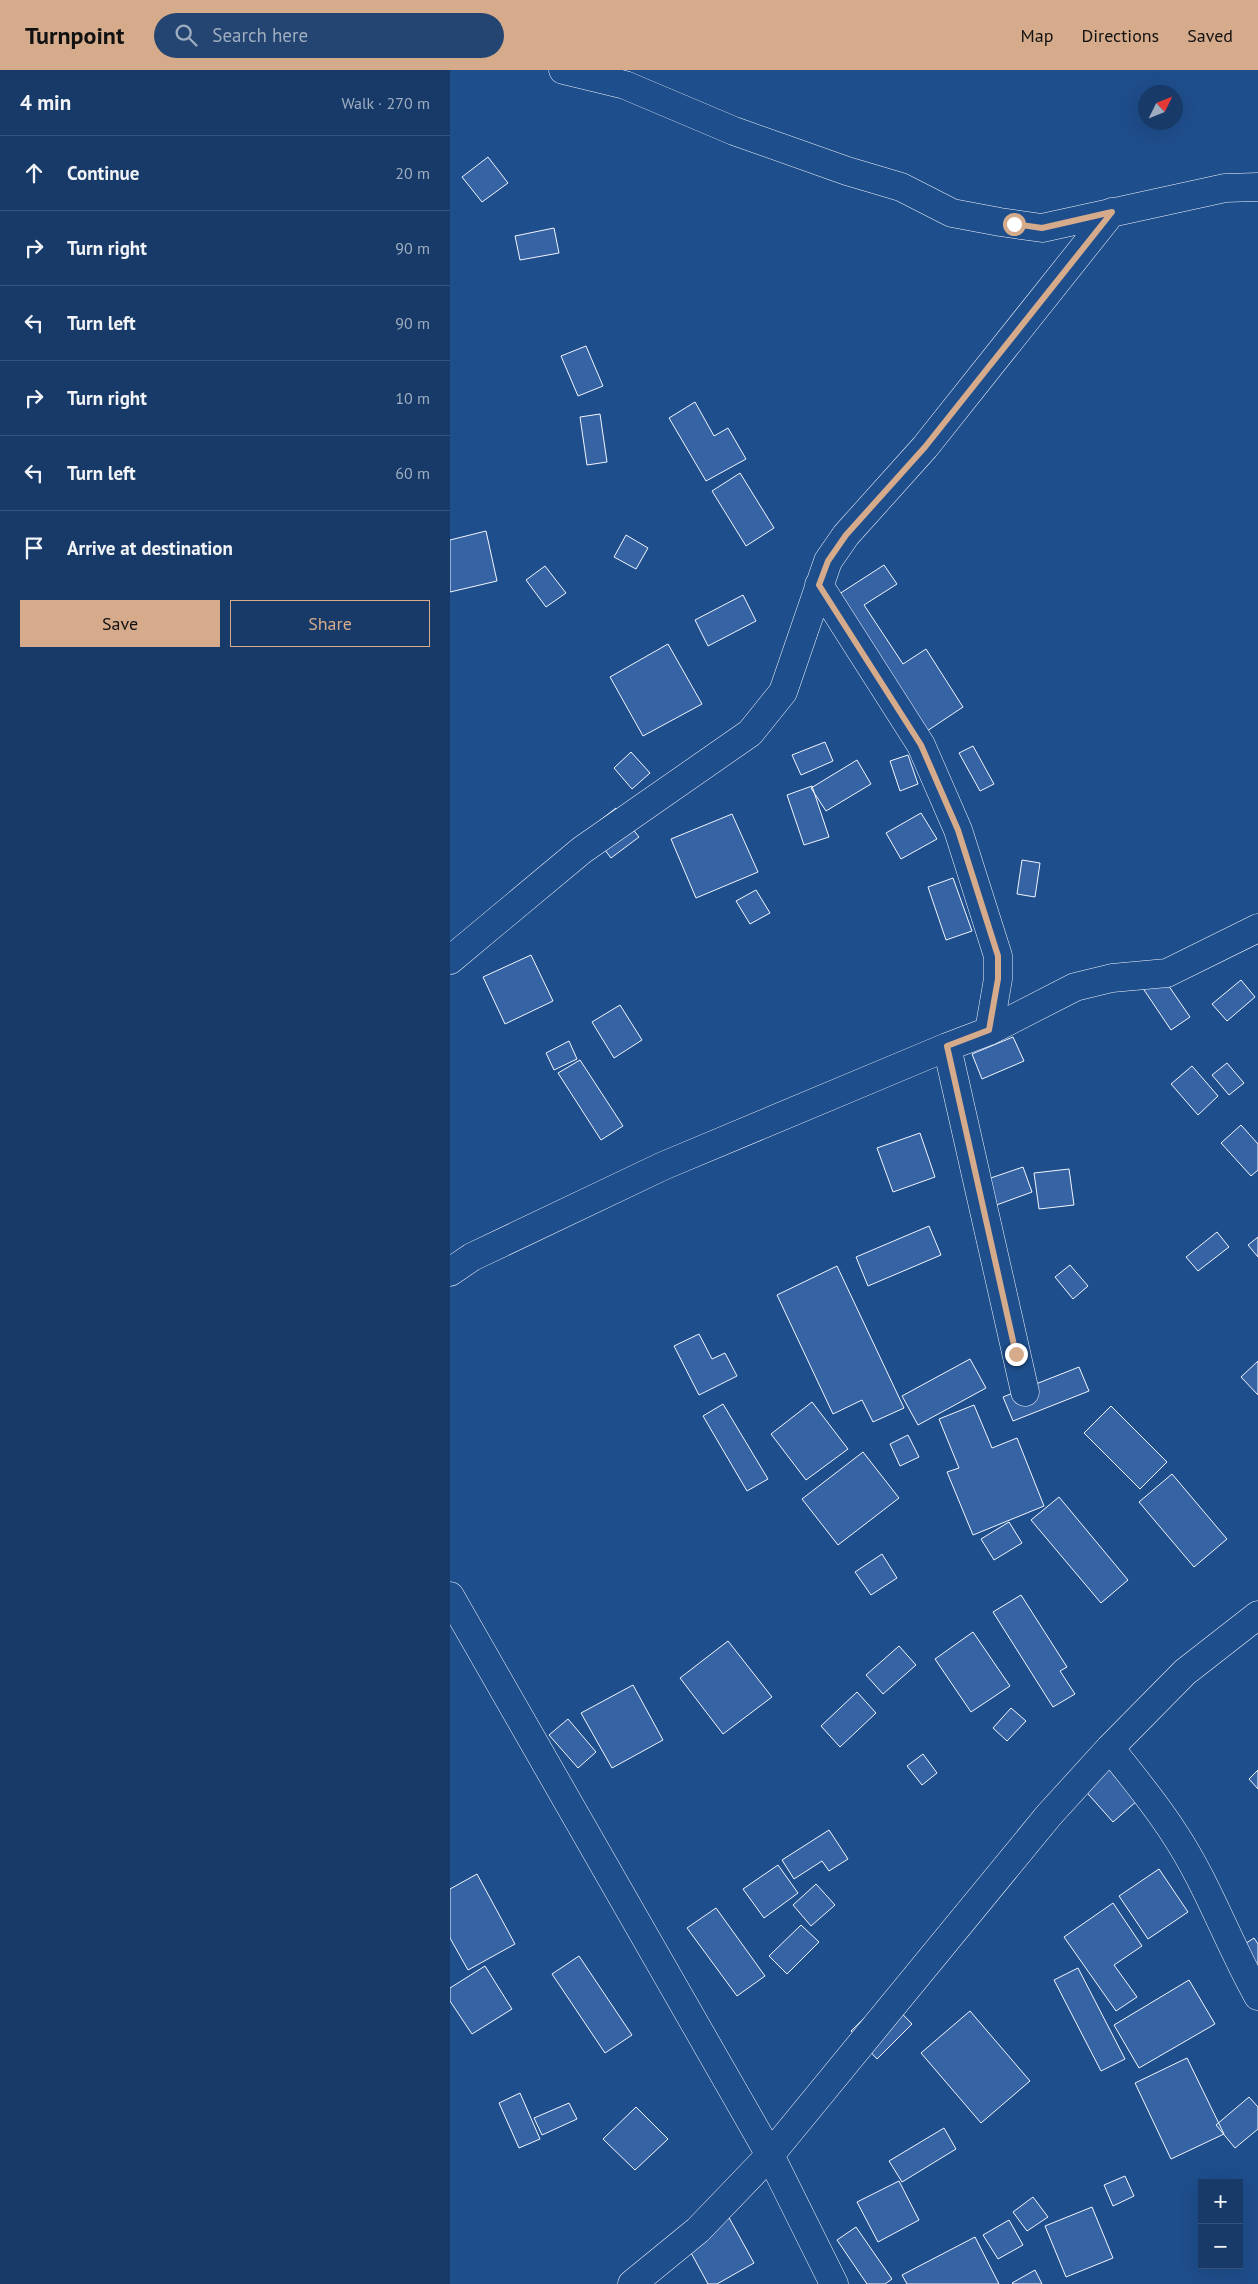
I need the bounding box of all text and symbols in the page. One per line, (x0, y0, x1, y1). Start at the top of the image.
search box (154, 13, 504, 58)
text: Turnpoint (25, 20, 124, 51)
icon: search (172, 21, 200, 49)
text: Search here (212, 23, 308, 47)
text: Map (1021, 24, 1053, 47)
text: Directions (1081, 24, 1159, 47)
text: Saved (1187, 24, 1233, 47)
north arrow (1138, 85, 1183, 130)
text: 4 min (20, 89, 71, 116)
text: Walk · 270 m (341, 93, 430, 113)
icon: ahead (20, 159, 48, 187)
text: Continue (67, 161, 139, 185)
text: 20 m (395, 163, 430, 183)
route start (1003, 213, 1026, 236)
icon: right (20, 234, 48, 262)
text: Turn right (67, 236, 147, 260)
text: 90 m (395, 238, 430, 258)
icon: left (20, 309, 48, 337)
text: Turn left (67, 311, 136, 335)
text: 90 m (395, 313, 430, 333)
icon: right (20, 384, 48, 412)
text: Turn right (67, 386, 147, 410)
text: 10 m (395, 388, 430, 408)
icon: left (20, 459, 48, 487)
text: Turn left (67, 461, 136, 485)
text: 60 m (395, 463, 430, 483)
icon: arrive (20, 534, 48, 562)
text: Arrive at destination (67, 536, 233, 560)
button: Save (20, 600, 220, 647)
button: Share (230, 600, 430, 647)
route end (1005, 1343, 1028, 1366)
map controls (1198, 2179, 1243, 2269)
button: + (1198, 2179, 1243, 2224)
button: − (1198, 2224, 1243, 2269)

